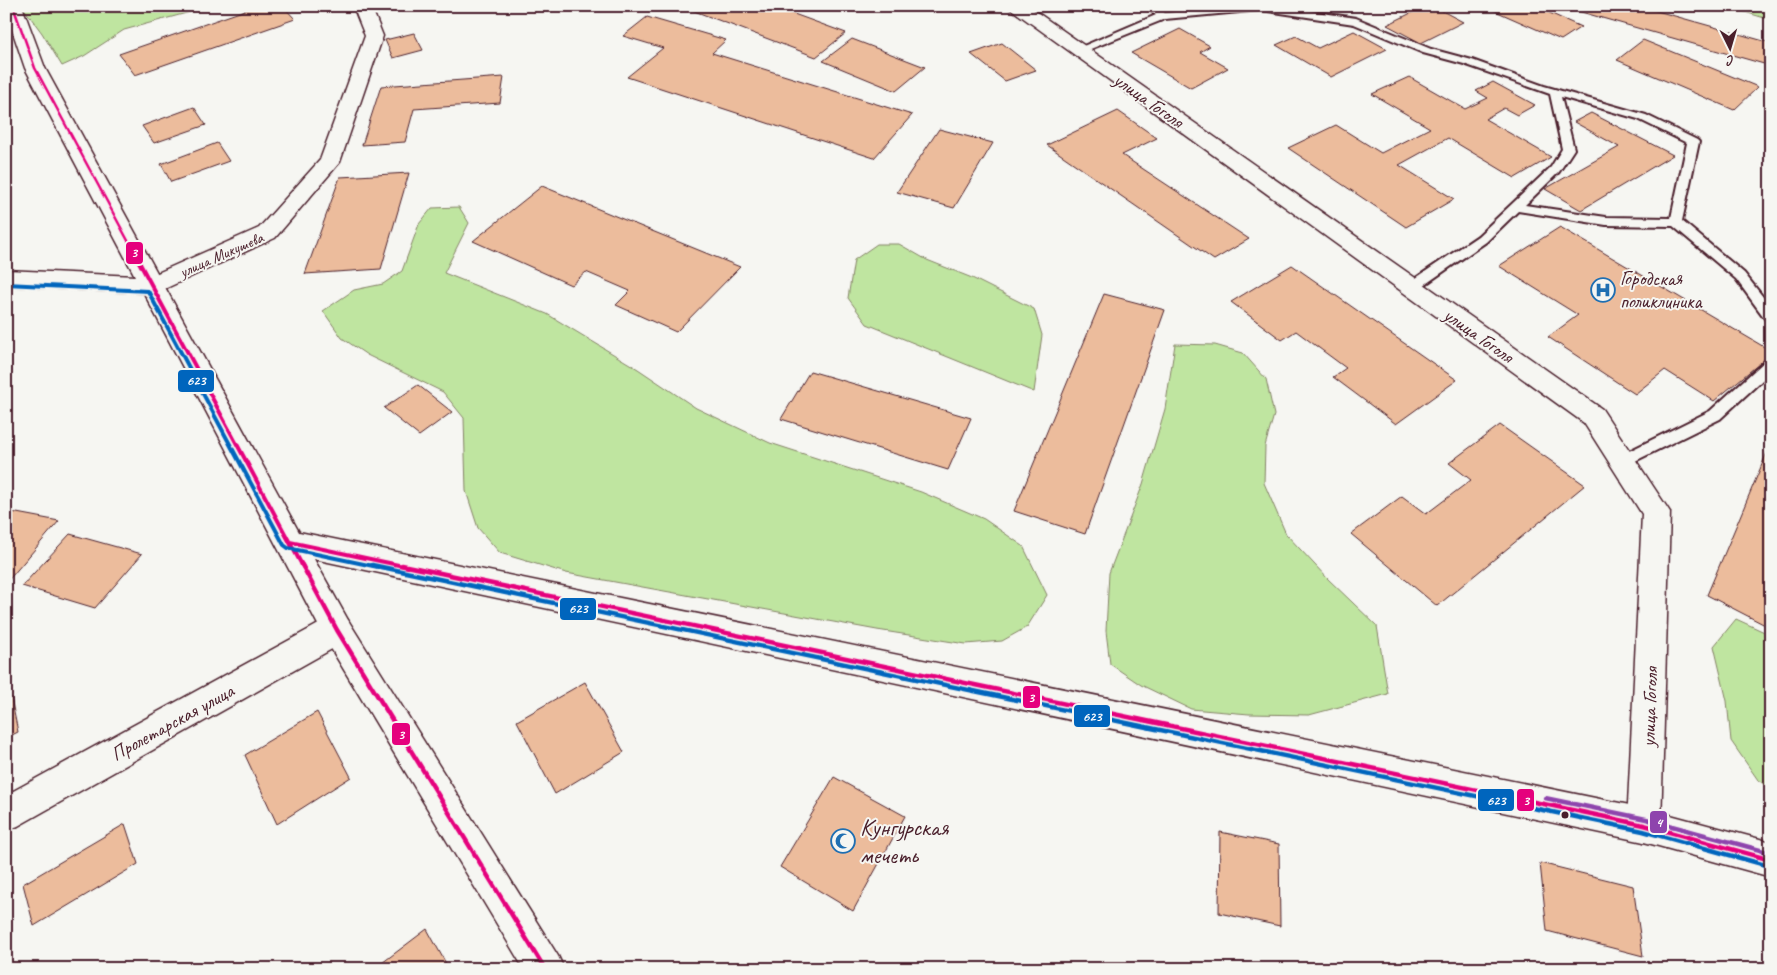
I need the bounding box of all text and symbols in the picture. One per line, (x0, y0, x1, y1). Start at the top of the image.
north arrow (1704, 22, 1754, 72)
text: С (1725, 52, 1735, 69)
street label: улица Гоголя (1108, 67, 1190, 135)
street label: улица Микушева (176, 227, 267, 283)
line badge: 3 (125, 241, 144, 265)
text: 3 (131, 244, 139, 261)
place label: Городская поликлиника (1620, 266, 1703, 314)
hospital icon: Городская поликлиника (1590, 277, 1616, 303)
street label: улица Гоголя (1438, 302, 1520, 370)
line badge: 623 (177, 369, 215, 393)
text: 623 (186, 372, 207, 389)
line badge: 623 (559, 597, 597, 621)
text: 623 (568, 600, 589, 617)
street label: улица Гоголя (1636, 665, 1663, 748)
street label: Пролетарская улица (106, 677, 240, 767)
line badge: 3 (1022, 685, 1041, 709)
text: 3 (1028, 689, 1036, 706)
line badge: 623 (1073, 704, 1111, 728)
text: 623 (1082, 708, 1103, 725)
line badge: 3 (391, 722, 411, 746)
text: 3 (398, 726, 406, 743)
line badge: 623 (1477, 788, 1515, 812)
line badge: 3 (1516, 788, 1535, 812)
text: 623 (1486, 792, 1507, 809)
text: 3 (1523, 792, 1531, 809)
unlabelled marker (1560, 810, 1570, 820)
line badge: 4 (1649, 810, 1668, 834)
place label: Кунгурская мечеть (860, 812, 950, 870)
text: 4 (1656, 814, 1664, 831)
mosque icon: Кунгурская мечеть (830, 828, 856, 854)

